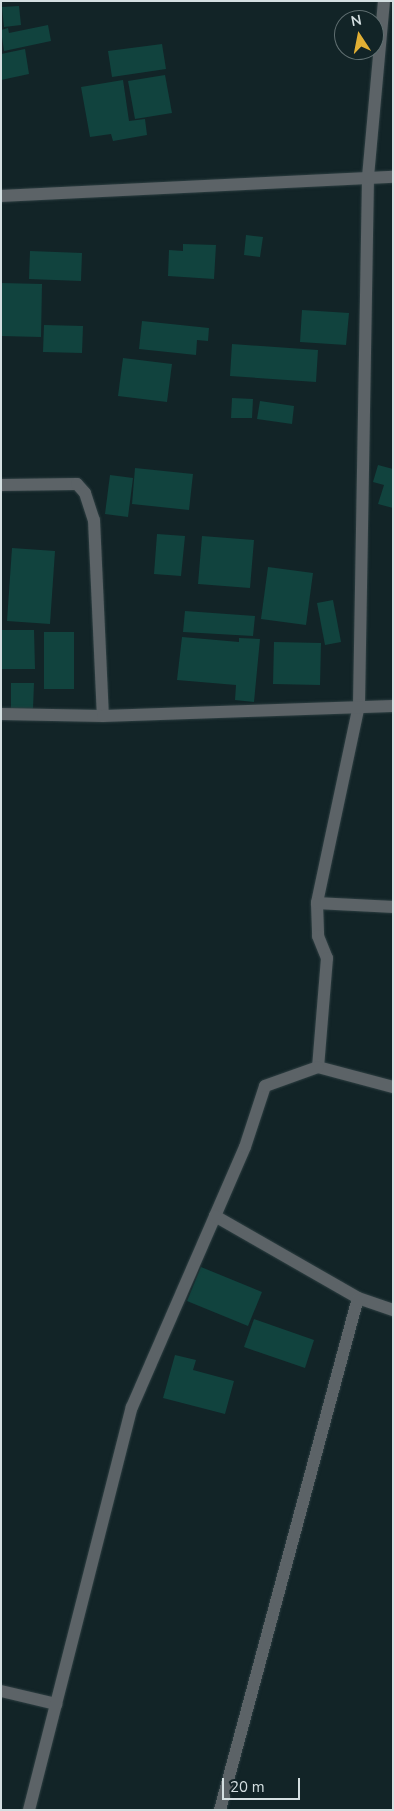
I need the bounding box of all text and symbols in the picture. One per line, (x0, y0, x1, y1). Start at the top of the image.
north arrow (334, 10, 384, 60)
text: N (349, 10, 363, 31)
scale bar (224, 1768, 302, 1800)
text: 20 m (230, 1777, 265, 1797)

